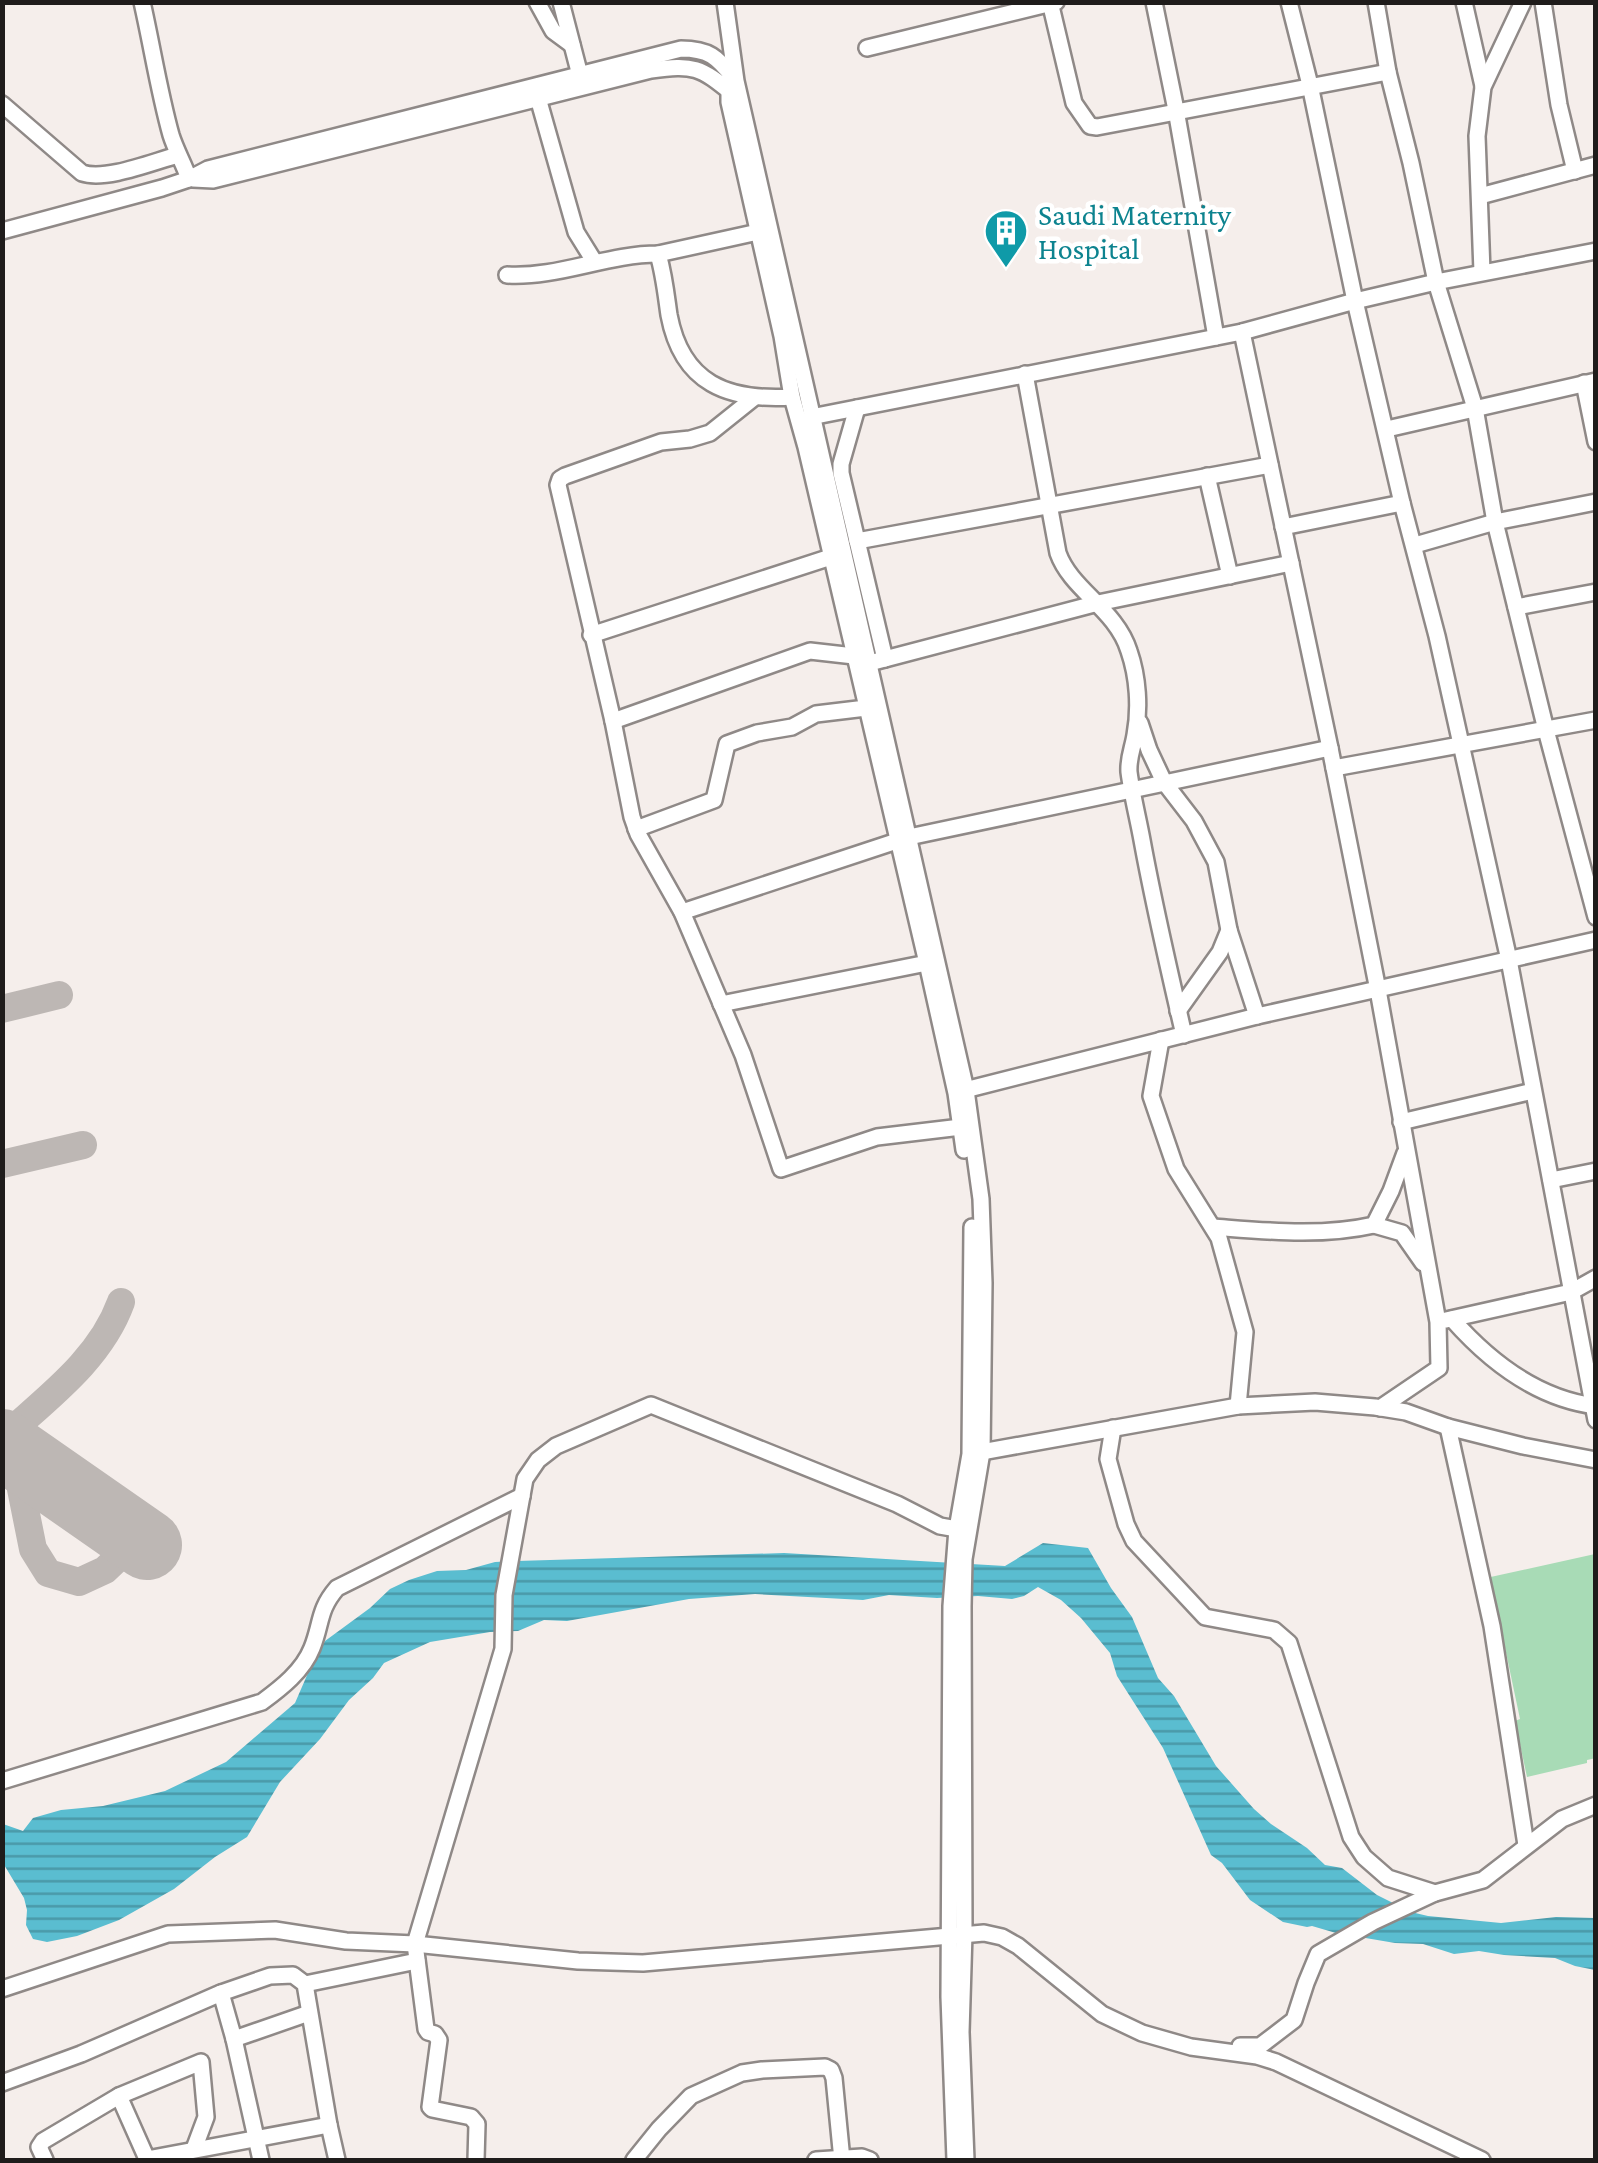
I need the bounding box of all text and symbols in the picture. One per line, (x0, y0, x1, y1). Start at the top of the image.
place label: Saudi Maternity Hospital (1038, 198, 1231, 266)
building icon: Saudi Maternity Hospital (983, 208, 1029, 269)

